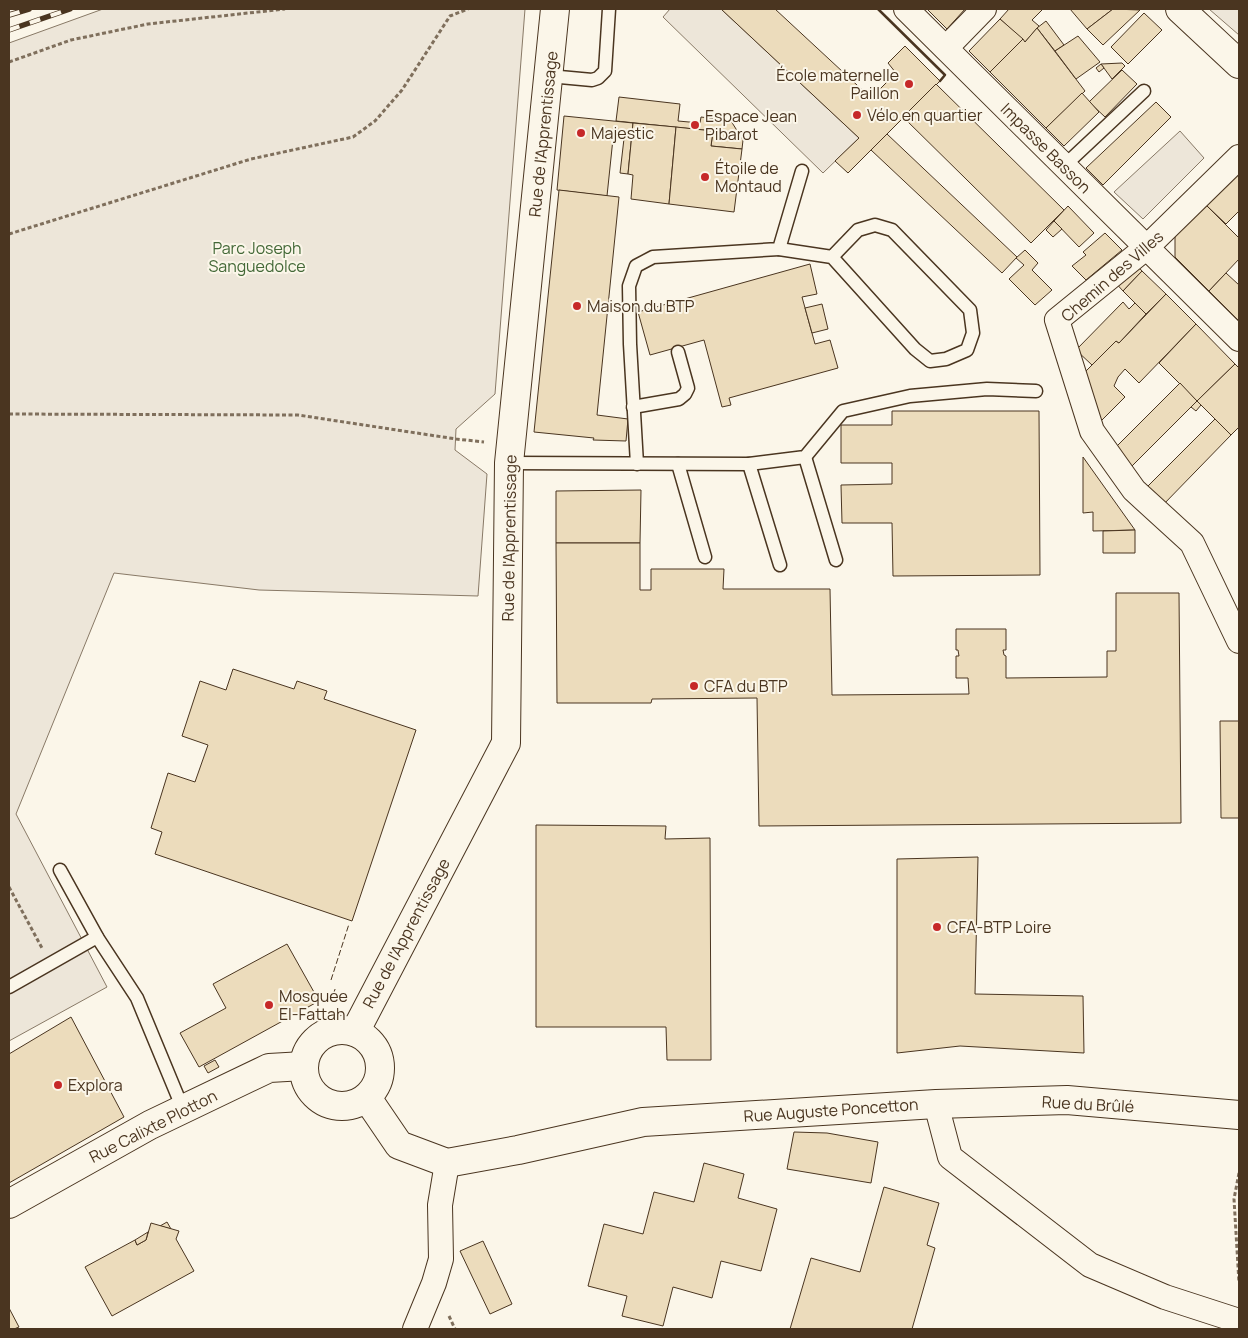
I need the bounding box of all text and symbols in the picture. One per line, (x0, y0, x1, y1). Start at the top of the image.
street label: Rue de l'Apprentissage (523, 50, 563, 218)
place label: École maternelle Paillon (776, 64, 899, 104)
marker: École maternelle Paillon (903, 78, 915, 90)
street label: Impasse Basson (996, 98, 1096, 198)
place label: Vélo en quartier (867, 104, 983, 126)
place label: Espace Jean Pibarot (705, 105, 797, 145)
marker: Vélo en quartier (851, 109, 863, 121)
marker: Espace Jean Pibarot (689, 119, 701, 131)
place label: Majestic (591, 122, 654, 144)
marker: Majestic (575, 127, 587, 139)
place label: Étoile de Montaud (715, 157, 782, 197)
marker: Étoile de Montaud (699, 171, 711, 183)
street label: Chemin des Villes (1056, 225, 1168, 327)
park label: Parc Joseph Sanguedolce (208, 237, 306, 277)
place label: Maison du BTP (587, 295, 695, 317)
marker: Maison du BTP (571, 300, 583, 312)
street label: Rue de l'Apprentissage (497, 454, 521, 622)
place label: CFA du BTP (704, 675, 788, 697)
marker: CFA du BTP (688, 680, 700, 692)
street label: Rue de l'Apprentissage (357, 854, 455, 1012)
place label: CFA-BTP Loire (947, 916, 1051, 938)
marker: CFA-BTP Loire (931, 921, 943, 933)
place label: Mosquée El-Fattah (279, 985, 348, 1025)
marker: Mosquée El-Fattah (263, 999, 275, 1011)
place label: Explora (68, 1074, 123, 1096)
marker: Explora (52, 1079, 64, 1091)
street label: Rue Calixte Plotton (85, 1084, 221, 1168)
street label: Rue du Brûlé (1041, 1091, 1135, 1117)
street label: Rue Auguste Poncetton (743, 1093, 919, 1127)

